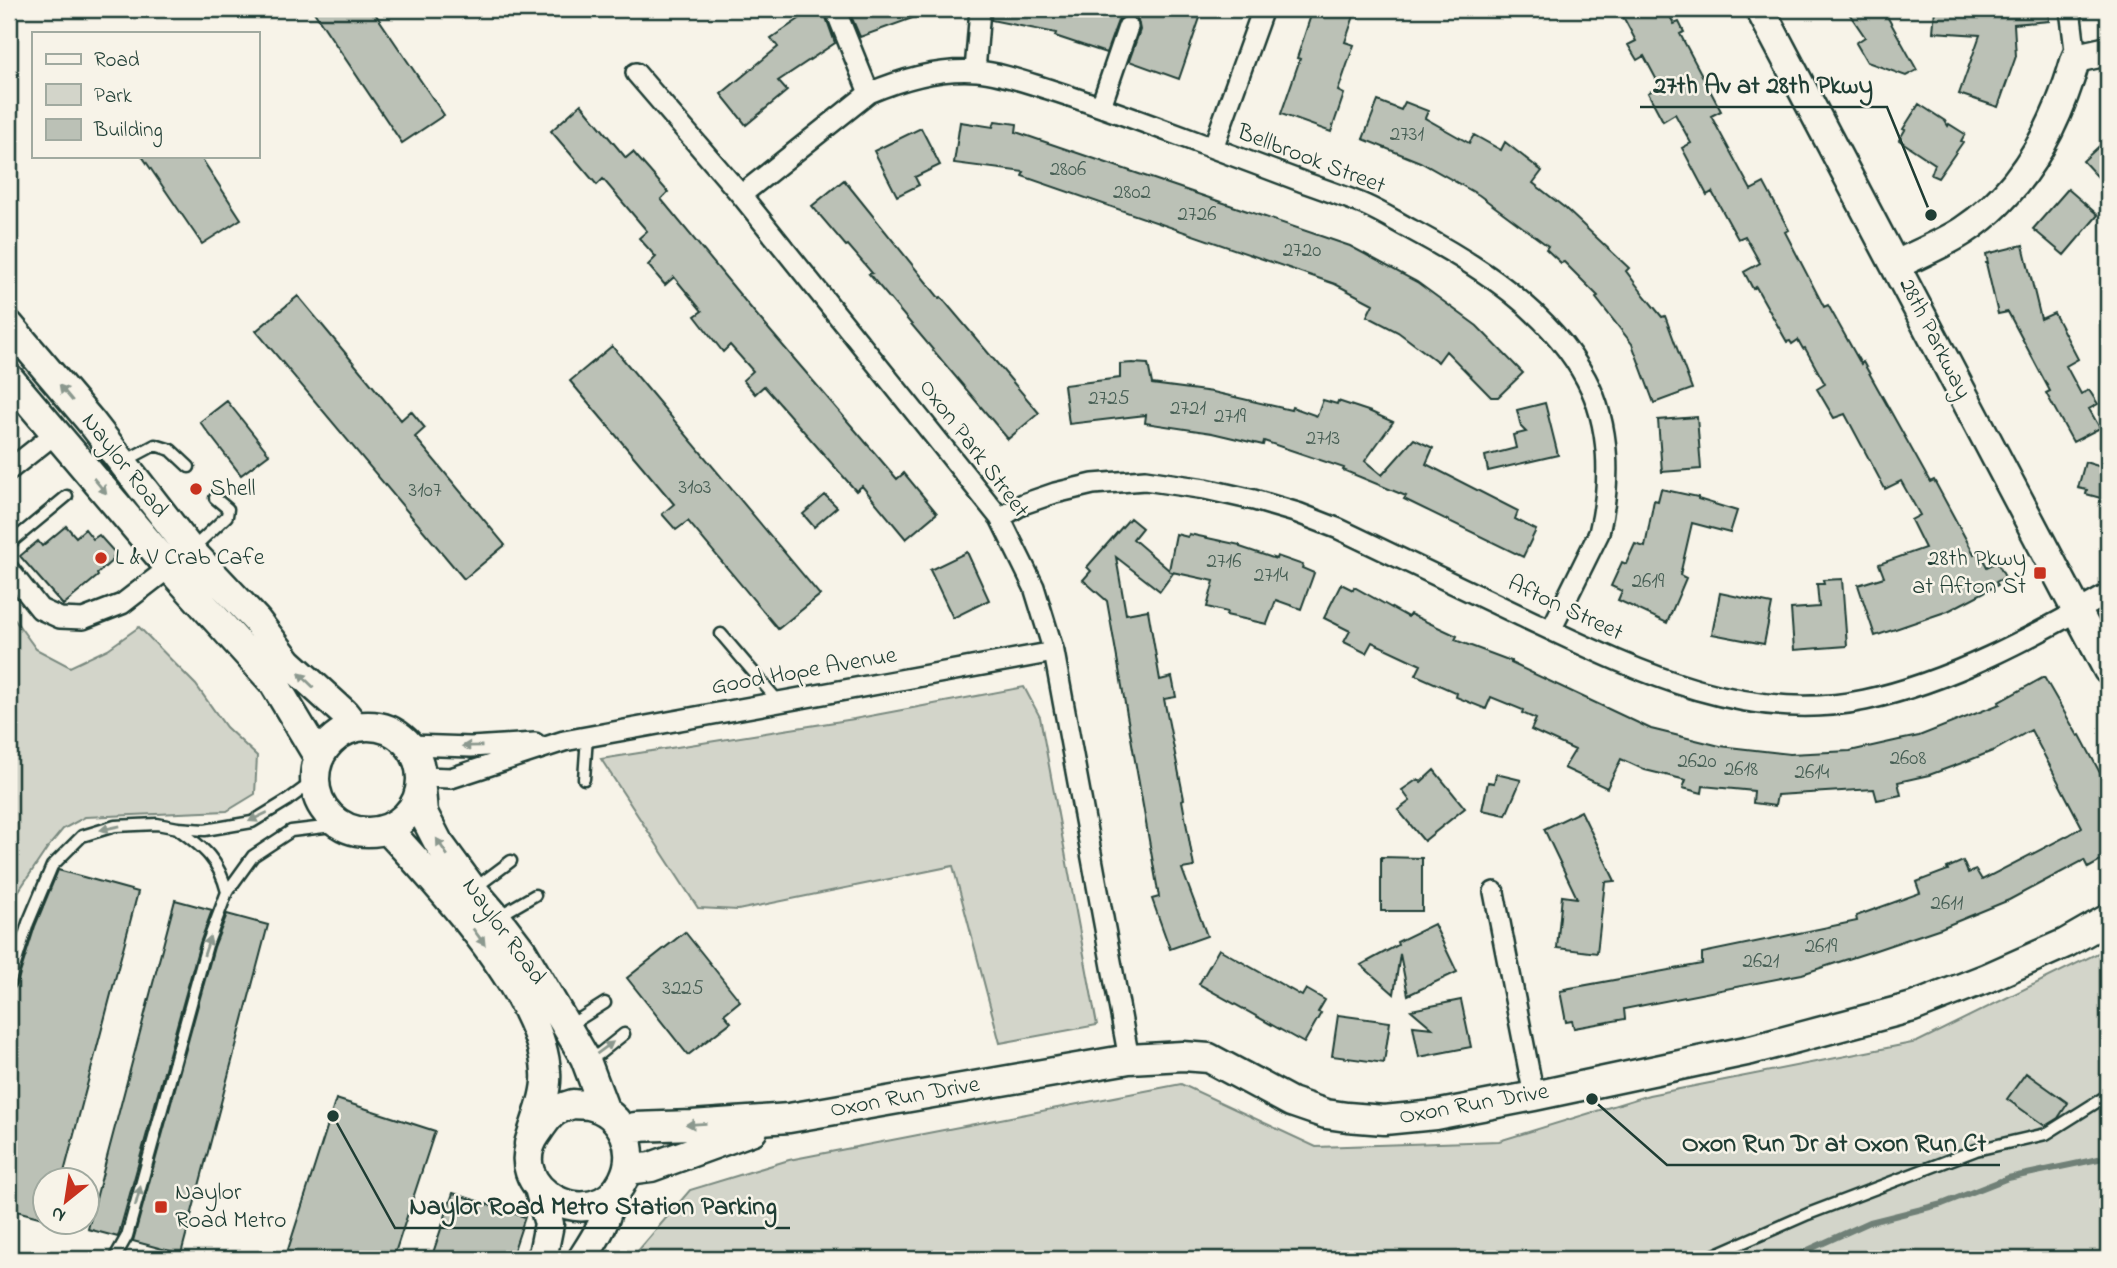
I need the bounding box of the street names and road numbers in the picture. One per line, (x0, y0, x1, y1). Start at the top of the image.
street label: Bellbrook Street (1231, 115, 1390, 204)
street label: 28th Parkway (1888, 272, 1980, 406)
street label: Oxon Park Street (909, 372, 1037, 526)
street label: Naylor Road (71, 406, 176, 527)
street label: Afton Street (1501, 567, 1629, 651)
street label: Good Hope Avenue (709, 638, 900, 706)
street label: Naylor Road (451, 871, 554, 994)
street label: Oxon Run Drive (828, 1068, 983, 1128)
street label: Oxon Run Drive (1397, 1075, 1552, 1135)

